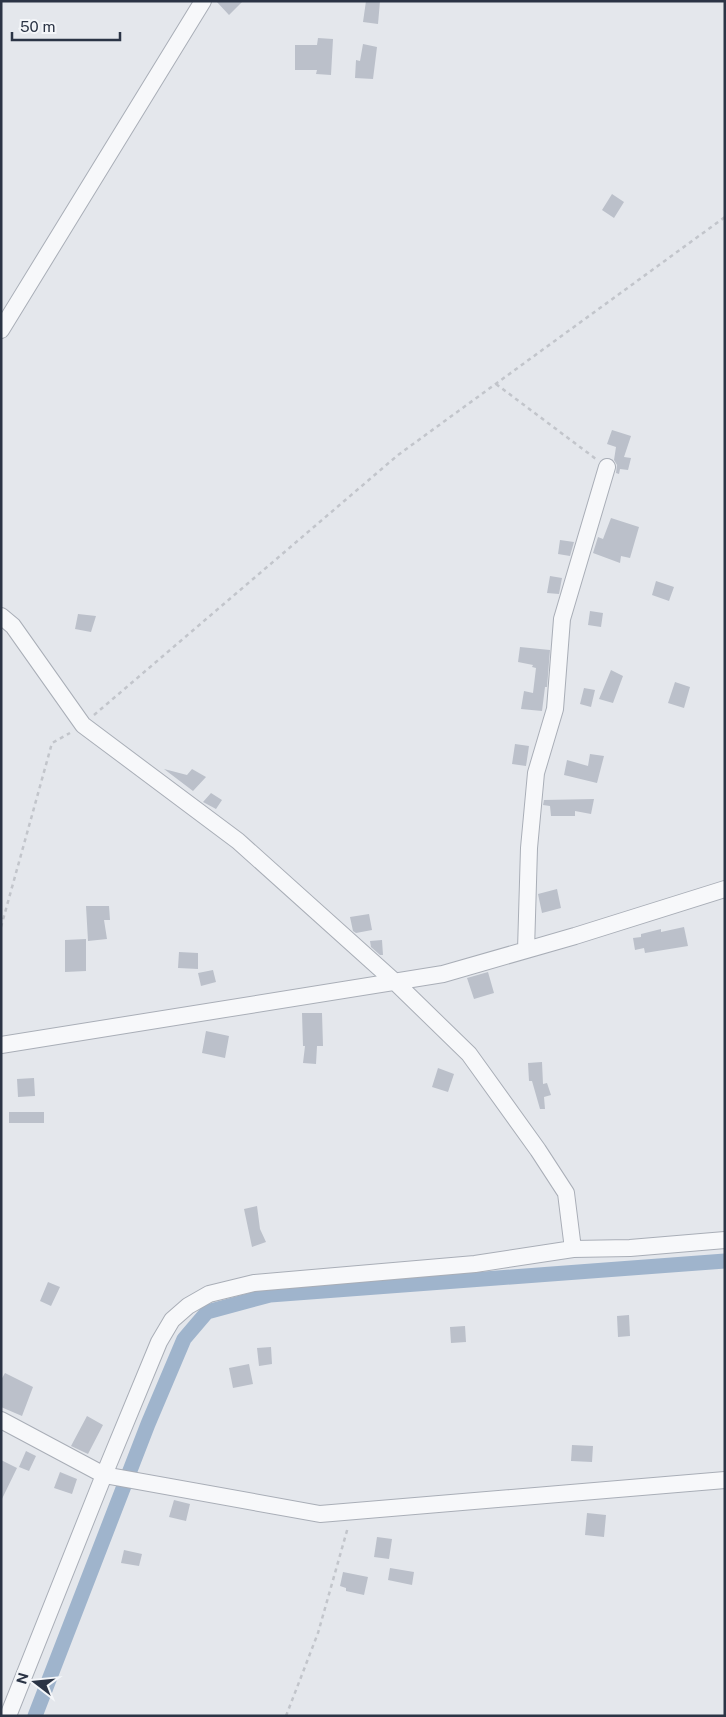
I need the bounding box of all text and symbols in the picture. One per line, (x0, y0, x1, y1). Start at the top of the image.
scale bar (12, 10, 120, 42)
text: 50 m (20, 18, 55, 35)
north arrow (10, 1657, 60, 1707)
text: N (13, 1671, 32, 1686)

